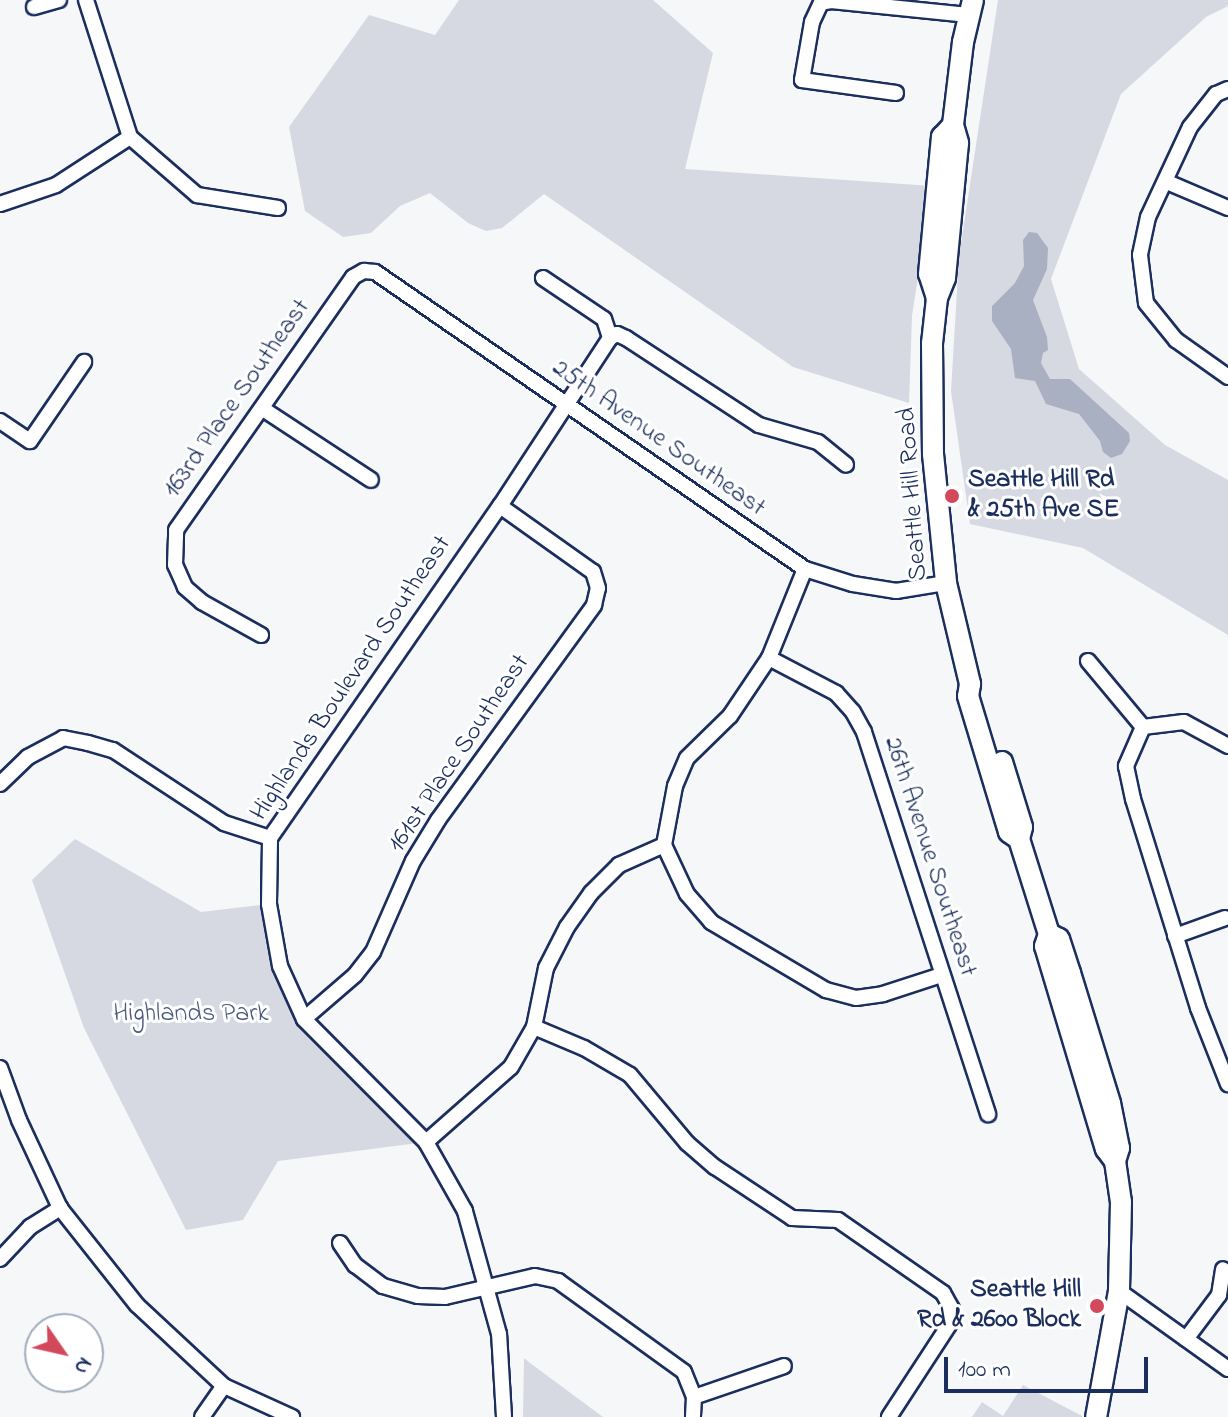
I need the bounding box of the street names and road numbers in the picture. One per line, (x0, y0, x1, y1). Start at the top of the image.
street label: 163rd Place Southeast (158, 294, 318, 504)
street label: 25th Avenue Southeast (545, 354, 771, 524)
street label: Seattle Hill Road (892, 406, 936, 582)
street label: Highlands Boulevard Southeast (245, 531, 459, 827)
street label: 161st Place Southeast (382, 649, 538, 859)
street label: 26th Avenue Southeast (876, 733, 982, 981)

